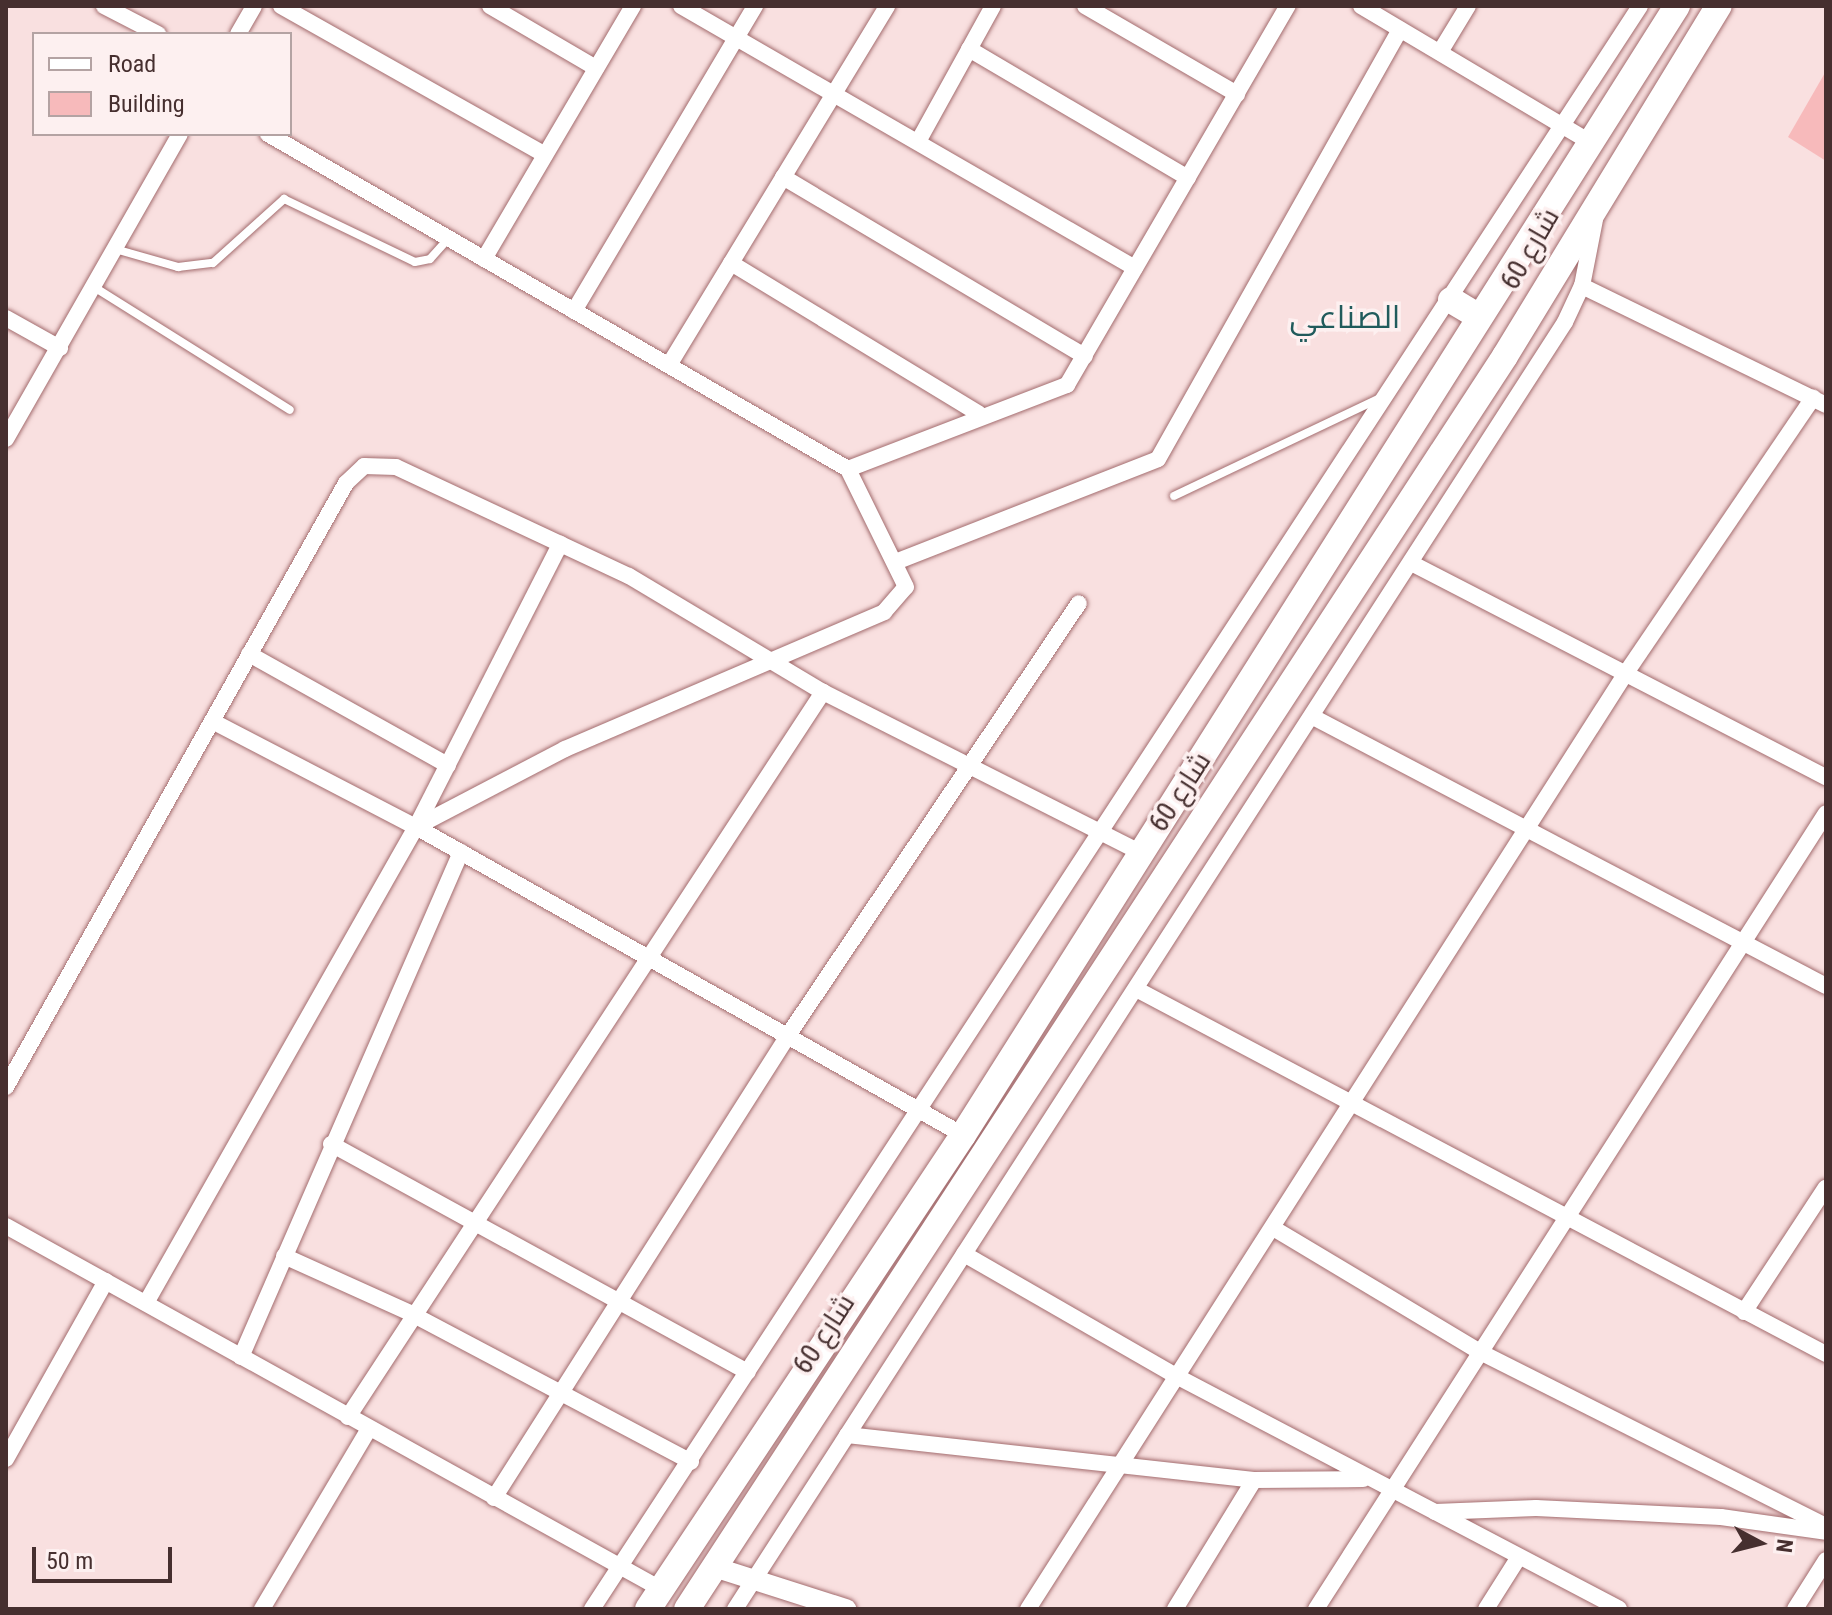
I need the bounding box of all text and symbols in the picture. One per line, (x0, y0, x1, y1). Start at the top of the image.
legend (32, 32, 292, 136)
text: Road (108, 50, 156, 78)
text: Building (108, 90, 185, 118)
street label: شارع 60 (1493, 202, 1567, 296)
district label: الصناعي (1290, 298, 1400, 336)
street label: شارع 60 (1142, 746, 1218, 838)
street label: شارع 60 (786, 1288, 862, 1380)
north arrow (1720, 1503, 1800, 1583)
scale bar (36, 1531, 176, 1581)
text: N (1771, 1538, 1798, 1554)
text: 50 m (46, 1547, 93, 1575)

